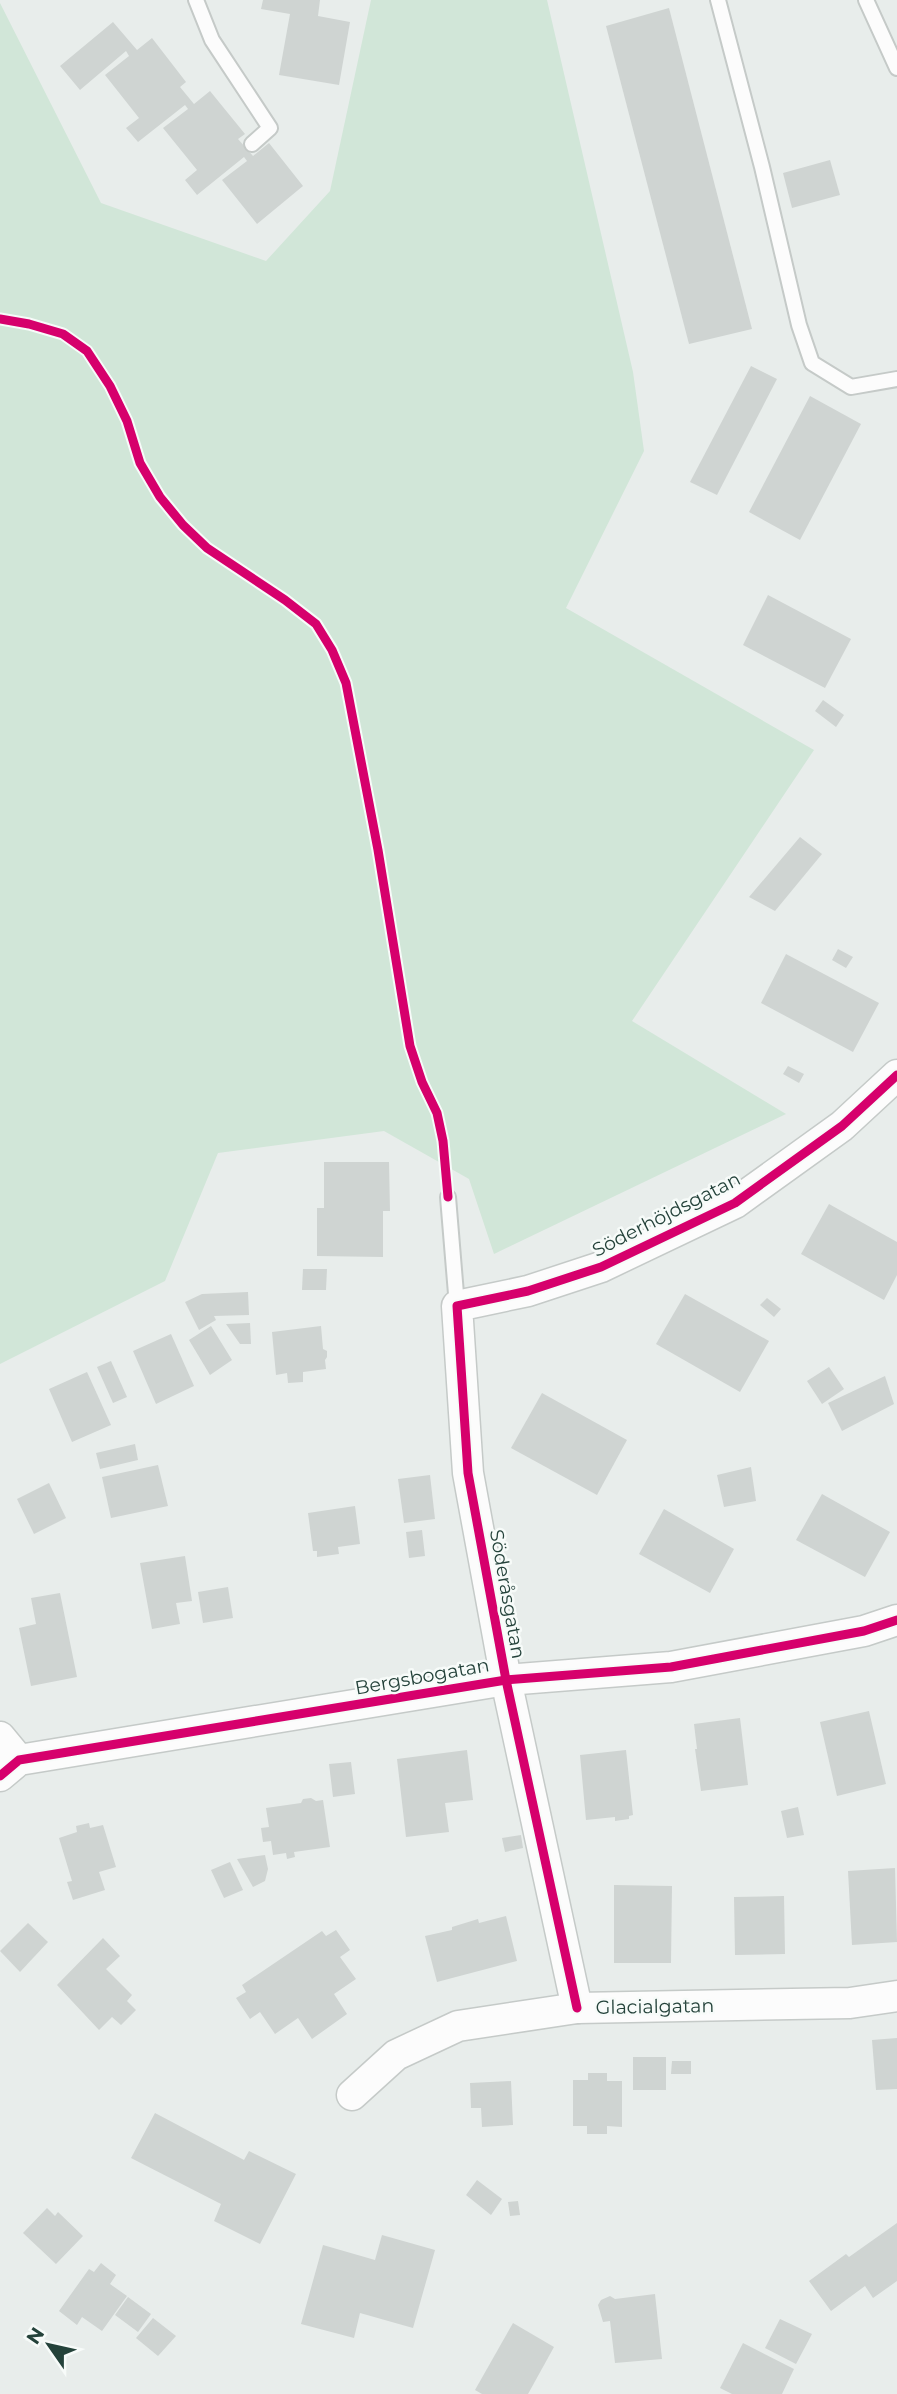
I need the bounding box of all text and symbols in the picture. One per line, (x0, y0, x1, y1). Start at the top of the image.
street label: Söderhöjdsgatan (588, 1167, 744, 1262)
street label: Söderåsgatan (485, 1528, 530, 1661)
street label: Bergsbogatan (353, 1653, 491, 1700)
street label: Glacialgatan (596, 1994, 715, 2019)
north arrow (14, 2310, 84, 2380)
text: N (21, 2323, 49, 2349)

